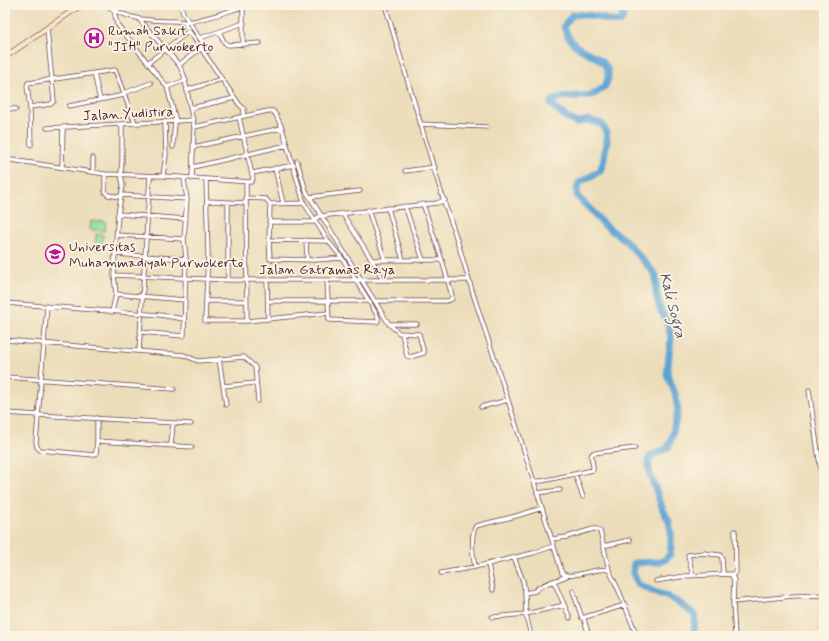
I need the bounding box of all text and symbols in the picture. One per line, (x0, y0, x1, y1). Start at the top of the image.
place label: Rumah Sakit "JIH" Purwokerto (108, 22, 214, 56)
hospital icon: Rumah Sakit "JIH" Purwokerto (83, 27, 105, 49)
street label: Jalan.Yudistira (83, 103, 174, 125)
place label: Universitas Muhammadiyah Purwokerto (69, 238, 243, 272)
school or university icon: Universitas Muhammadiyah Purwokerto (44, 243, 66, 265)
street label: Jalan Gatramas Raya (259, 261, 395, 279)
water label: Kali Sogra (652, 270, 690, 341)

